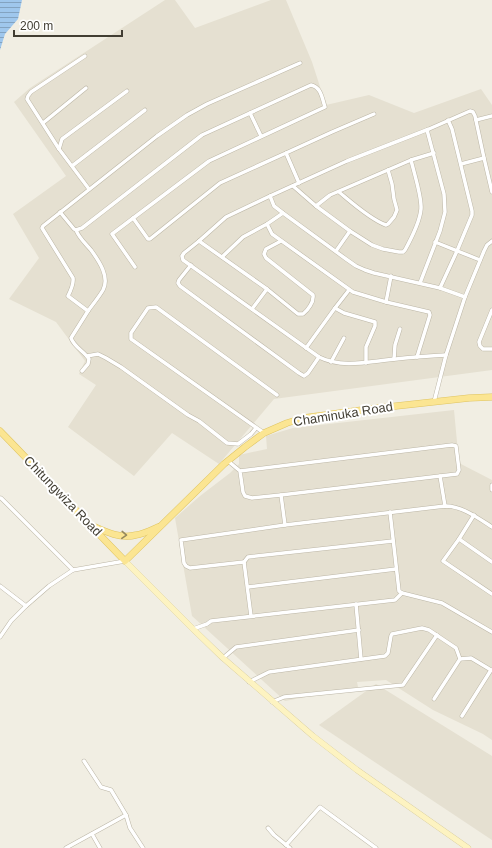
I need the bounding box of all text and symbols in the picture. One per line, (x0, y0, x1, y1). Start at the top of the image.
scale bar (14, 12, 122, 38)
text: 200 m (20, 19, 53, 33)
street label: Chaminuka Road (292, 399, 394, 429)
street label: Chitungwiza Road (21, 453, 105, 539)
one-way arrow (121, 531, 127, 540)

